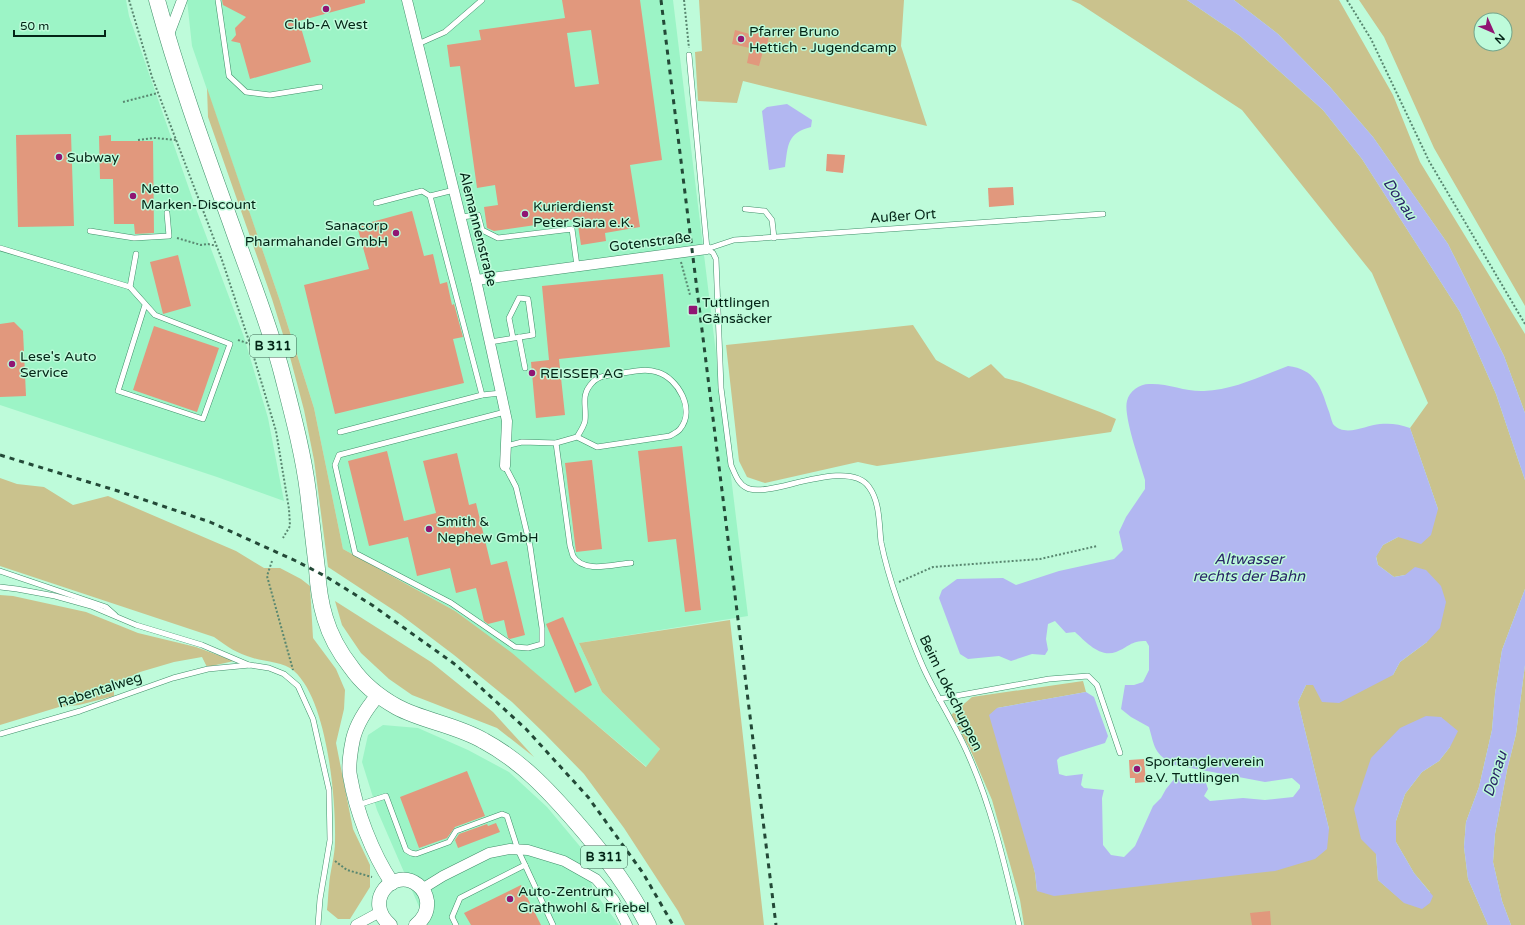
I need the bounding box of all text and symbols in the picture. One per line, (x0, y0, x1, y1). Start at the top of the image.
marker: Club-A West (321, 4, 331, 14)
scale bar (14, 12, 105, 38)
north arrow (1473, 12, 1513, 52)
place label: Club-A West (284, 16, 368, 33)
text: 50 m (20, 19, 49, 33)
place label: Pfarrer Bruno Hettich - Jugendcamp (749, 23, 897, 56)
text: N (1492, 31, 1507, 46)
marker: Pfarrer Bruno Hettich - Jugendcamp (736, 34, 746, 44)
place label: Subway (67, 149, 120, 166)
marker: Subway (54, 152, 64, 162)
street label: Alemannenstraße (456, 170, 500, 288)
water label: Donau (1379, 175, 1421, 224)
place label: Netto Marken-Discount (141, 180, 257, 213)
marker: Netto Marken-Discount (128, 191, 138, 201)
place label: Kurierdienst Peter Siara e.K. (533, 198, 634, 231)
street label: Außer Ort (869, 205, 937, 227)
marker: Kurierdienst Peter Siara e.K. (520, 209, 530, 219)
place label: Sanacorp Pharmahandel GmbH (245, 217, 388, 250)
marker: Sanacorp Pharmahandel GmbH (391, 228, 401, 238)
street label: Gotenstraße (608, 229, 692, 255)
place label: Tuttlingen Gänsäcker (702, 294, 772, 327)
marker: Tuttlingen Gänsäcker (687, 304, 699, 316)
road number: B 311 (250, 335, 296, 357)
place label: Lese's Auto Service (20, 348, 97, 381)
marker: Lese's Auto Service (7, 359, 17, 369)
place label: REISSER AG (540, 365, 624, 382)
marker: REISSER AG (527, 368, 537, 378)
place label: Smith & Nephew GmbH (437, 513, 539, 546)
marker: Smith & Nephew GmbH (424, 524, 434, 534)
water label: Altwasser rechts der Bahn (1193, 550, 1306, 585)
street label: Beim Lokschuppen (916, 632, 986, 754)
street label: Rabentalweg (56, 668, 144, 712)
water label: Donau (1479, 748, 1511, 799)
place label: Sportanglerverein e.V. Tuttlingen (1145, 753, 1264, 786)
marker: Sportanglerverein e.V. Tuttlingen (1132, 764, 1142, 774)
road number: B 311 (581, 846, 627, 868)
place label: Auto-Zentrum Grathwohl & Friebel (518, 883, 650, 916)
marker: Auto-Zentrum Grathwohl & Friebel (505, 894, 515, 904)

